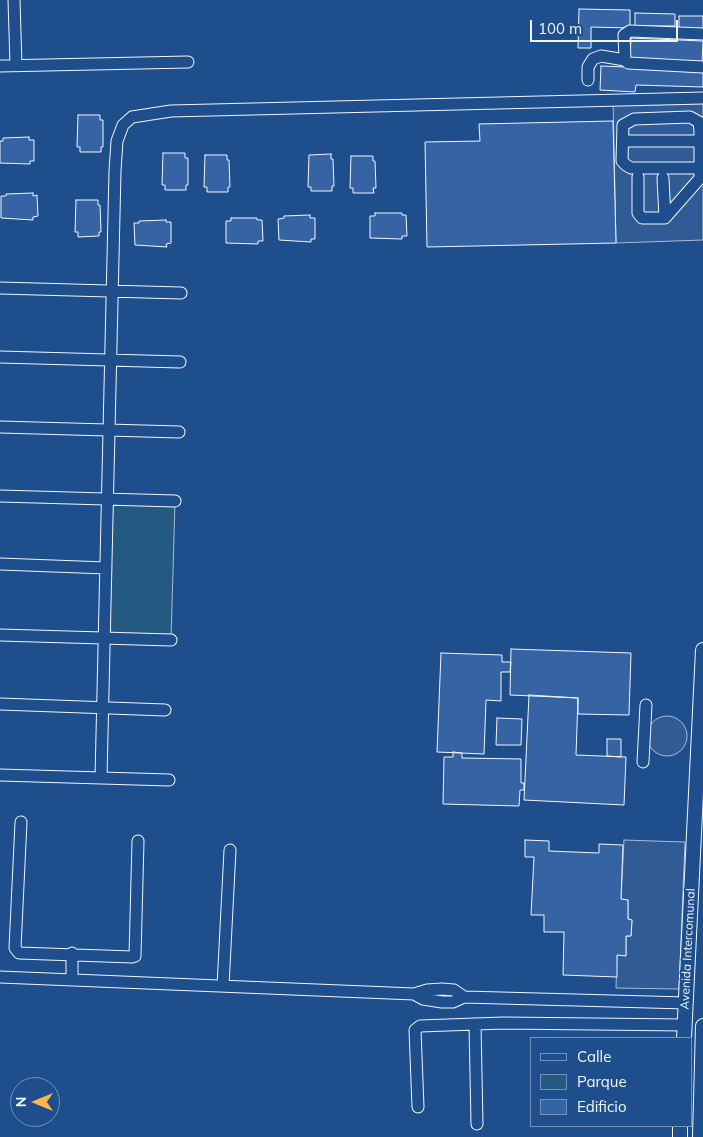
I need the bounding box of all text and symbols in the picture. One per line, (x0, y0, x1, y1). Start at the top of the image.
scale bar (533, 10, 680, 42)
text: 100 m (538, 19, 582, 38)
street label: Avenida Intercomunal (678, 888, 698, 1010)
legend (530, 1037, 693, 1127)
text: Calle (577, 1047, 611, 1066)
text: Parque (577, 1072, 627, 1091)
north arrow (10, 1077, 60, 1127)
text: N (12, 1097, 30, 1107)
text: Edificio (577, 1097, 627, 1116)

